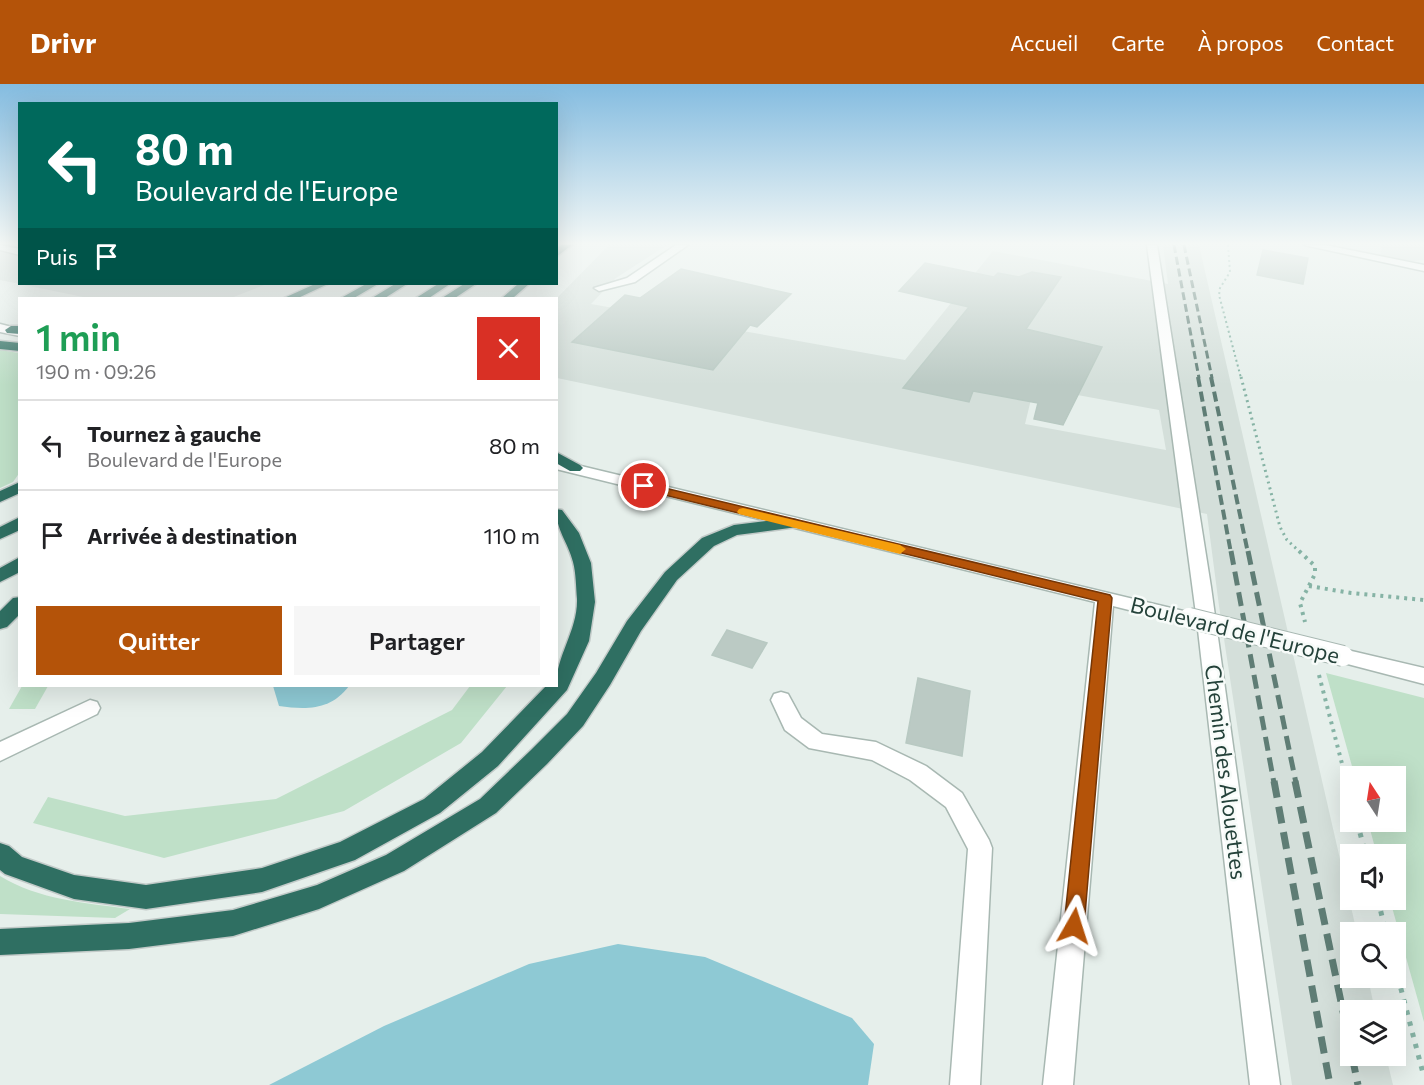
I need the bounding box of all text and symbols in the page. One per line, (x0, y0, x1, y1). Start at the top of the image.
text: Drivr (30, 25, 97, 59)
text: Accueil (1010, 30, 1078, 55)
text: Carte (1111, 30, 1165, 55)
text: À propos (1198, 30, 1283, 55)
text: Contact (1316, 30, 1394, 55)
text: 80 m (135, 122, 234, 174)
icon: left (36, 126, 114, 204)
text: Boulevard de l'Europe (135, 174, 398, 207)
icon: arrive (90, 240, 123, 273)
text: Puis (36, 243, 78, 270)
text: 1 min (36, 314, 121, 358)
button: close (477, 317, 540, 380)
text: 190 m · 09:26 (36, 359, 157, 383)
text: Tournez à gauche (87, 420, 261, 447)
icon: left (36, 429, 69, 462)
text: 80 m (489, 432, 540, 459)
text: Boulevard de l'Europe (87, 447, 282, 471)
pin (618, 460, 669, 511)
icon: arrive (627, 469, 660, 502)
icon: arrive (36, 519, 69, 552)
text: Arrivée à destination (87, 522, 297, 549)
text: 110 m (483, 522, 540, 549)
street label: Boulevard de l'Europe (1128, 590, 1342, 669)
button: Quitter (36, 606, 282, 675)
button: Partager (294, 606, 540, 675)
street label: Chemin des Alouettes (1200, 663, 1253, 881)
north arrow (1340, 766, 1406, 832)
map controls (1340, 766, 1406, 1066)
button: sound (1340, 844, 1406, 910)
position arrow (1042, 894, 1106, 958)
button: search (1340, 922, 1406, 988)
button: layers (1340, 1000, 1406, 1066)

